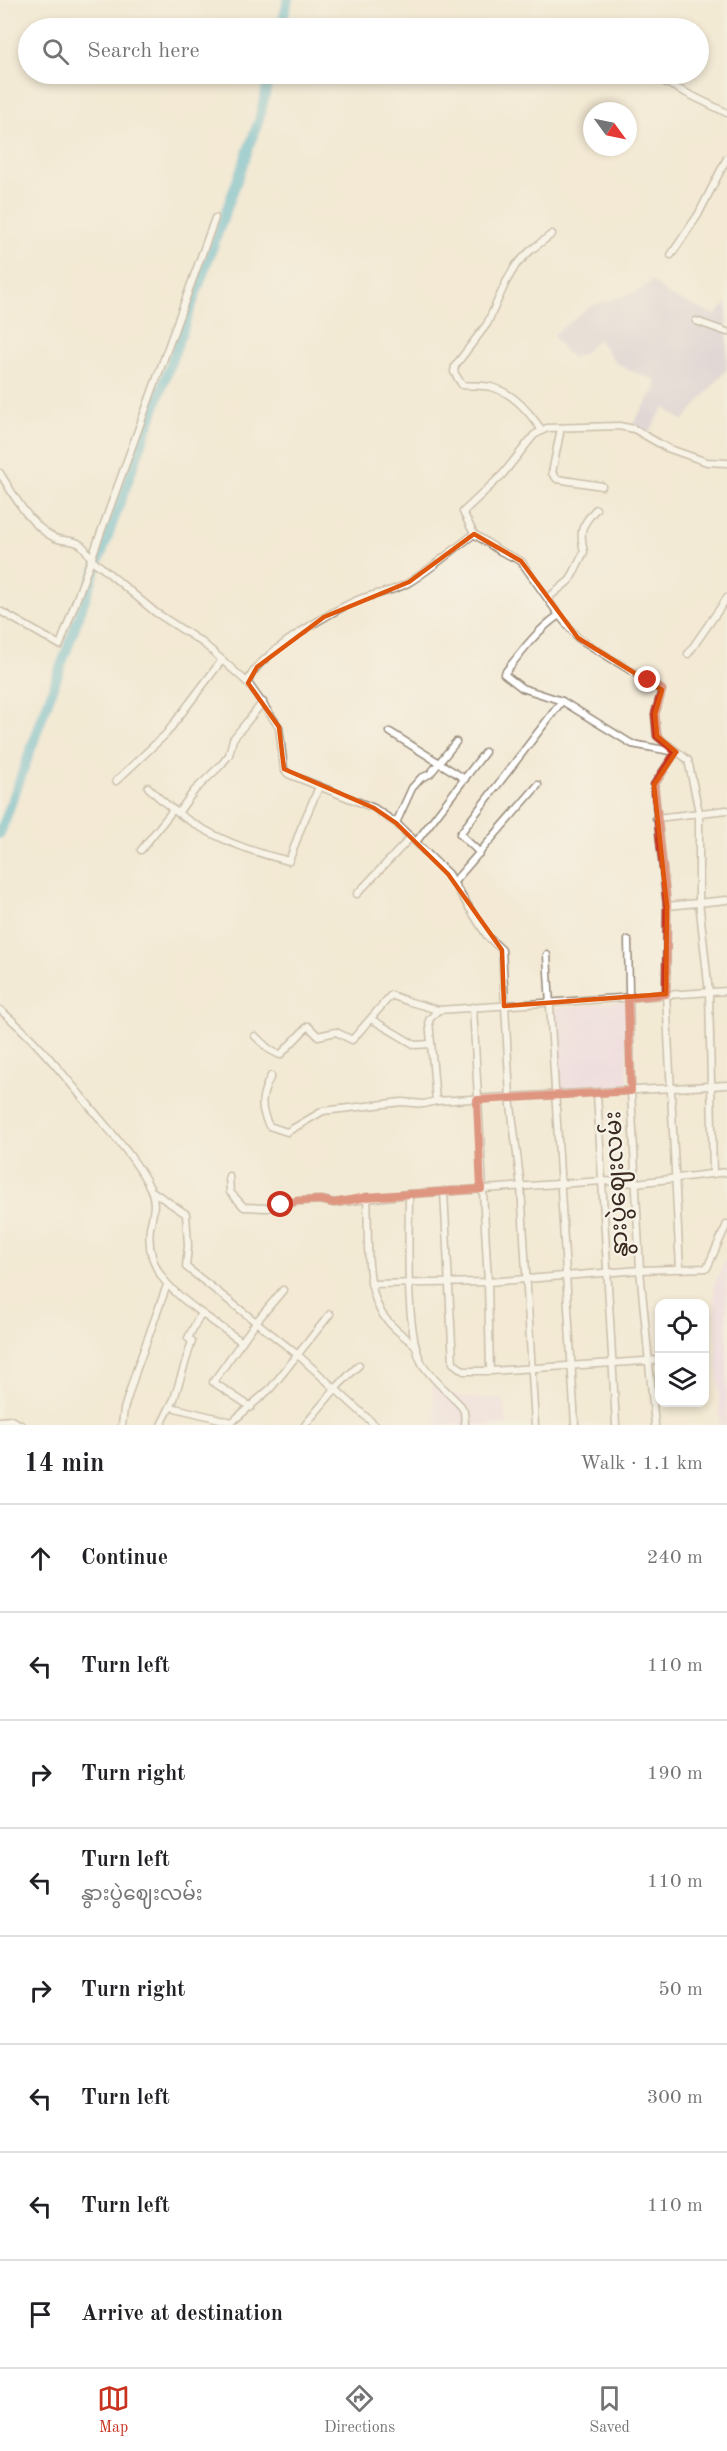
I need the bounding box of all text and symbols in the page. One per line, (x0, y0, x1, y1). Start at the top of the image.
search box (18, 18, 709, 84)
icon: search (39, 35, 72, 68)
text: Search here (87, 40, 200, 62)
north arrow (583, 102, 637, 156)
route end (634, 666, 660, 692)
street label: နွားပွဲဈေးလမ်း (596, 1110, 639, 1258)
route start (267, 1191, 293, 1217)
map controls (655, 1299, 709, 1407)
button: locate (655, 1299, 709, 1353)
button: layers (655, 1353, 709, 1407)
text: 14 min (24, 1451, 104, 1477)
text: Walk · 1.1 km (580, 1454, 703, 1474)
icon: ahead (24, 1542, 57, 1575)
text: Continue (81, 1547, 168, 1569)
text: 240 m (647, 1548, 703, 1568)
icon: left (24, 1650, 57, 1683)
text: Turn left (81, 1655, 170, 1677)
text: 110 m (647, 1656, 703, 1676)
icon: right (24, 1758, 57, 1791)
text: Turn right (81, 1763, 185, 1785)
text: 190 m (647, 1764, 703, 1784)
text: Turn left (81, 1849, 170, 1871)
icon: left (24, 1866, 57, 1899)
text: 110 m (647, 1872, 703, 1892)
text: နွားပွဲဈေးလမ်း (81, 1885, 203, 1905)
icon: right (24, 1974, 57, 2007)
text: Turn right (81, 1979, 185, 2001)
text: 50 m (658, 1980, 703, 2000)
icon: left (24, 2082, 57, 2115)
text: Turn left (81, 2087, 170, 2109)
text: 300 m (647, 2088, 703, 2108)
icon: left (24, 2190, 57, 2223)
text: Turn left (81, 2195, 170, 2217)
text: 110 m (647, 2196, 703, 2216)
icon: arrive (24, 2298, 57, 2331)
text: Arrive at destination (81, 2303, 283, 2325)
tab: Map (97, 2382, 130, 2438)
tab: Directions (324, 2382, 395, 2438)
tab: Saved (589, 2382, 630, 2438)

